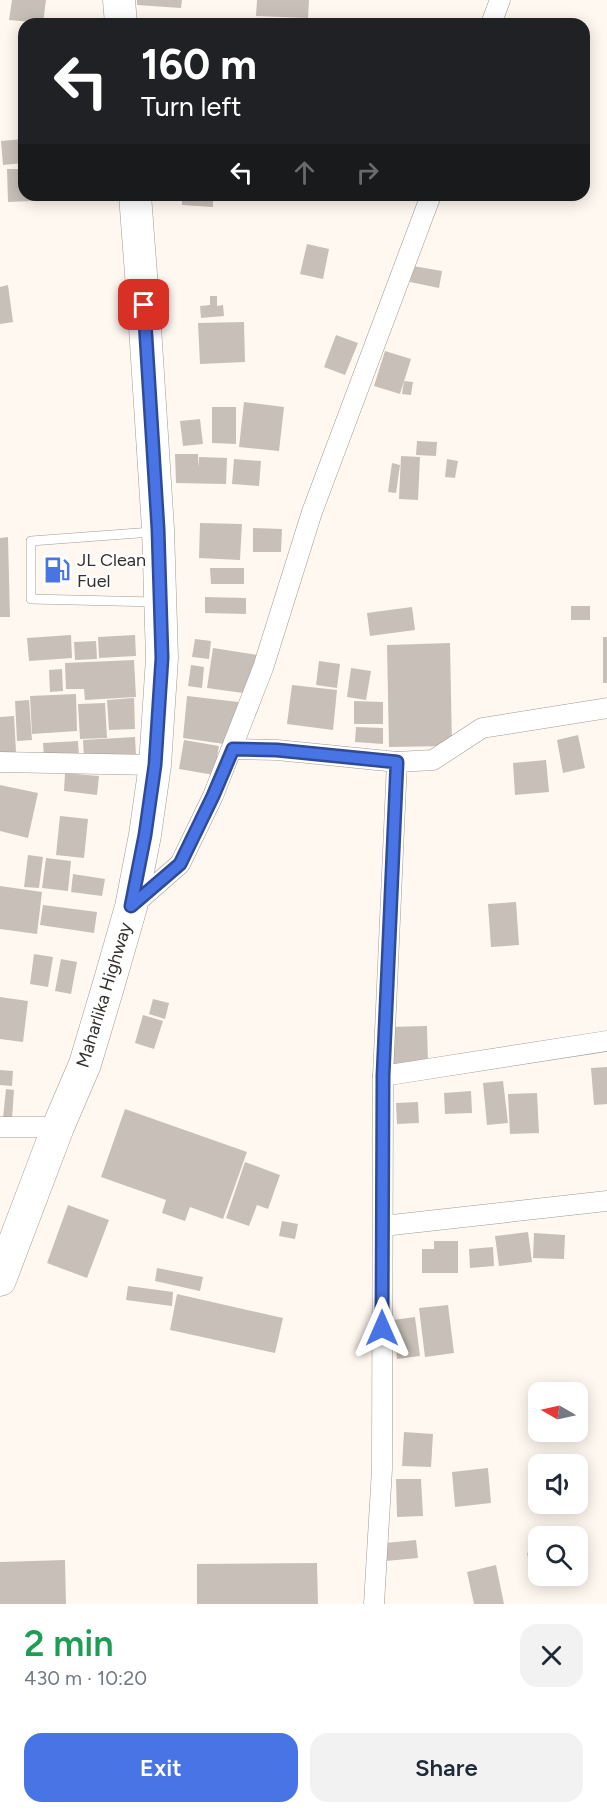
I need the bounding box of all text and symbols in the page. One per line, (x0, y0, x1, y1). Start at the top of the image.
text: 160 m (141, 39, 257, 90)
icon: left (42, 42, 120, 120)
text: Turn left (141, 90, 241, 123)
icon: left (225, 156, 258, 189)
icon: ahead (288, 156, 321, 189)
icon: right (351, 156, 384, 189)
pin (118, 279, 169, 330)
icon: arrive (127, 288, 160, 321)
place label: JL Clean Fuel (77, 549, 146, 592)
fuel station icon: JL Clean Fuel (42, 555, 72, 585)
street label: Maharlika Highway (71, 919, 137, 1070)
position arrow (350, 1296, 414, 1360)
north arrow (528, 1382, 588, 1442)
map controls (528, 1382, 588, 1586)
button: sound (528, 1454, 588, 1514)
button: search (528, 1526, 588, 1586)
text: 2 min (24, 1622, 114, 1665)
button: close (520, 1624, 583, 1687)
text: 430 m · 10:20 (24, 1666, 147, 1690)
button: Exit (24, 1733, 298, 1802)
button: Share (310, 1733, 583, 1802)

